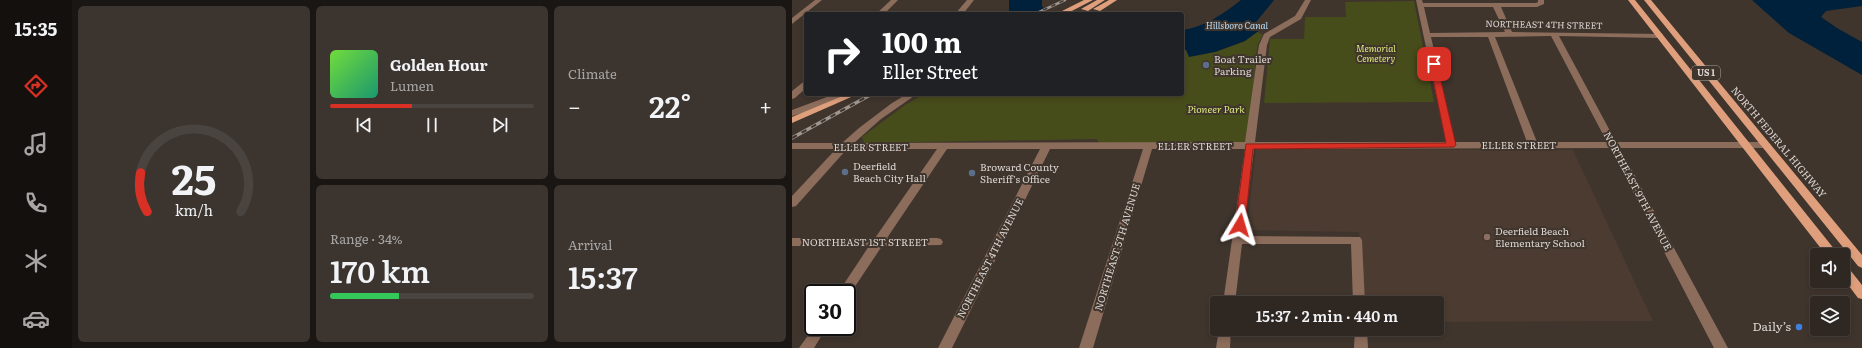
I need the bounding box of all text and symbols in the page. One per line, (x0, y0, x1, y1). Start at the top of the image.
text: 15:35 (15, 15, 57, 42)
street label: NORTHEAST 4TH STREET (1485, 16, 1603, 32)
water label: Hillsboro Canal (1206, 18, 1269, 32)
text: 100 m (882, 20, 962, 62)
icon: right (816, 28, 868, 80)
park label: Memorial Cemetery (1356, 41, 1396, 65)
pin (1417, 47, 1451, 81)
place label: Boat Trailer Parking (1214, 51, 1272, 78)
text: Golden Hour (390, 53, 488, 76)
icon: arrive (1423, 53, 1445, 75)
text: Eller Street (882, 58, 978, 85)
marker: Boat Trailer Parking (1201, 60, 1211, 70)
text: Climate (568, 64, 617, 83)
road number: US 1 (1692, 66, 1720, 80)
icon: directions (22, 72, 50, 100)
text: Lumen (390, 76, 434, 95)
text: 22° (649, 83, 691, 127)
street label: NORTH FEDERAL HIGHWAY (1728, 83, 1831, 201)
text: − (568, 89, 581, 122)
text: + (759, 89, 772, 122)
park label: Pioneer Park (1187, 101, 1245, 116)
icon: previous (353, 114, 375, 136)
icon: pause (421, 114, 443, 136)
icon: next (489, 114, 511, 136)
street label: NORTHEAST 9TH AVENUE (1601, 129, 1676, 253)
icon: music (22, 130, 50, 158)
street label: ELLER STREET (1482, 137, 1556, 152)
street label: ELLER STREET (1158, 138, 1232, 153)
street label: ELLER STREET (834, 139, 908, 154)
text: 25 (172, 146, 216, 208)
place label: Deerfield Beach City Hall (853, 158, 927, 185)
place label: Broward County Sheriff's Office (980, 159, 1059, 186)
marker: Deerfield Beach City Hall (840, 167, 850, 177)
marker: Broward County Sheriff's Office (967, 168, 977, 178)
street label: NORTHEAST 5TH AVENUE (1090, 181, 1143, 312)
icon: phone (22, 189, 50, 217)
street label: NORTHEAST 4TH AVENUE (953, 195, 1026, 320)
text: km/h (175, 199, 214, 220)
position arrow (1219, 204, 1261, 246)
place label: Deerfield Beach Elementary School (1495, 223, 1585, 250)
text: Range · 34% (330, 229, 403, 248)
marker: Deerfield Beach Elementary School (1482, 232, 1492, 242)
street label: NORTHEAST 1ST STREET (802, 234, 928, 249)
text: Arrival (568, 235, 612, 254)
icon: climate (22, 247, 50, 275)
text: 170 km (330, 248, 430, 292)
map controls (1810, 248, 1850, 336)
button: sound (1810, 248, 1850, 288)
text: 15:37 (568, 254, 638, 298)
speed limit sign: 30 (804, 284, 856, 336)
button: layers (1810, 296, 1850, 336)
text: 15:37 · 2 min · 440 m (1256, 304, 1398, 327)
icon: car (22, 305, 50, 333)
place label: Daily’s (1752, 317, 1792, 335)
marker: Daily’s (1794, 322, 1804, 332)

